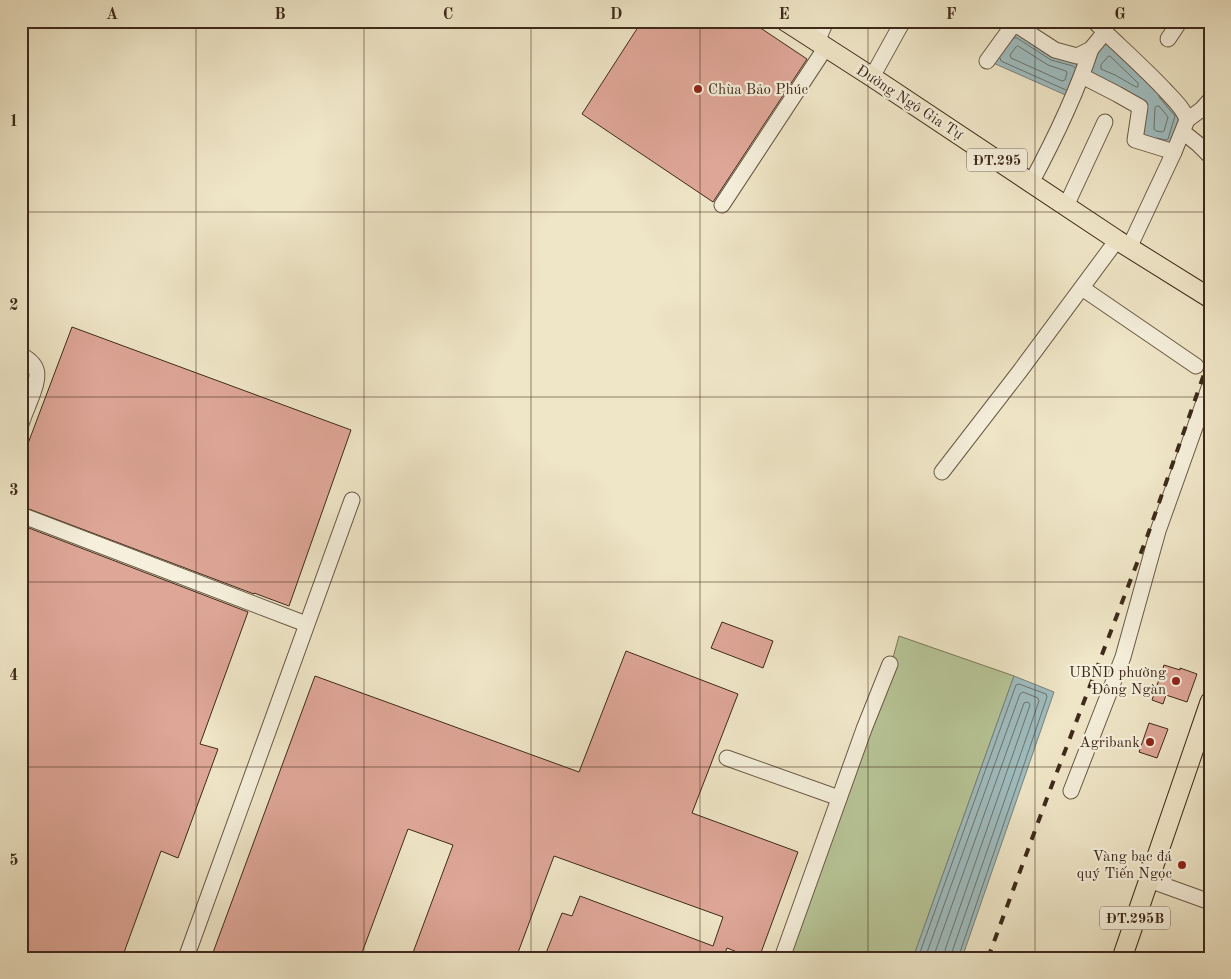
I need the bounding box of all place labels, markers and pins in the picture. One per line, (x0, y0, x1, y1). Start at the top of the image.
marker: Chùa Bảo Phúc (692, 83, 704, 95)
place label: Chùa Bảo Phúc (708, 83, 809, 98)
place label: UBND phường Đông Ngàn (1069, 666, 1166, 698)
marker: UBND phường Đông Ngàn (1170, 675, 1182, 687)
place label: Agribank (1079, 736, 1140, 751)
marker: Agribank (1144, 736, 1156, 748)
place label: Vàng bạc đá quý Tiến Ngọc (1077, 850, 1173, 882)
marker: Vàng bạc đá quý Tiến Ngọc (1176, 859, 1188, 871)

